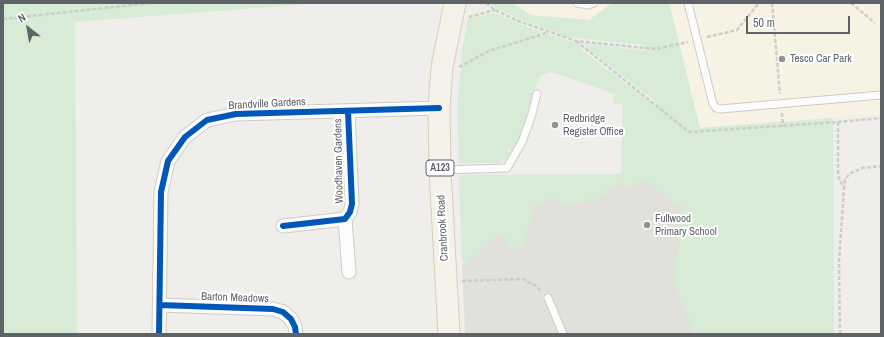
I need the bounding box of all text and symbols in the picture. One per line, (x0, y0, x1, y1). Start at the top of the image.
north arrow (8, 8, 48, 48)
scale bar (748, 8, 852, 34)
text: N (15, 10, 28, 25)
text: 50 m (753, 15, 775, 31)
place label: Tesco Car Park (790, 52, 852, 66)
marker: Tesco Car Park (777, 54, 787, 64)
street label: Brandville Gardens (228, 95, 306, 113)
place label: Redbridge Register Office (563, 112, 624, 138)
street label: Woodhaven Gardens (332, 118, 346, 204)
marker: Redbridge Register Office (550, 120, 560, 130)
road number: A123 (426, 160, 454, 176)
street label: Cranbrook Road (435, 195, 451, 261)
place label: Fullwood Primary School (655, 212, 717, 238)
marker: Fullwood Primary School (642, 220, 652, 230)
street label: Barton Meadows (201, 290, 269, 306)

